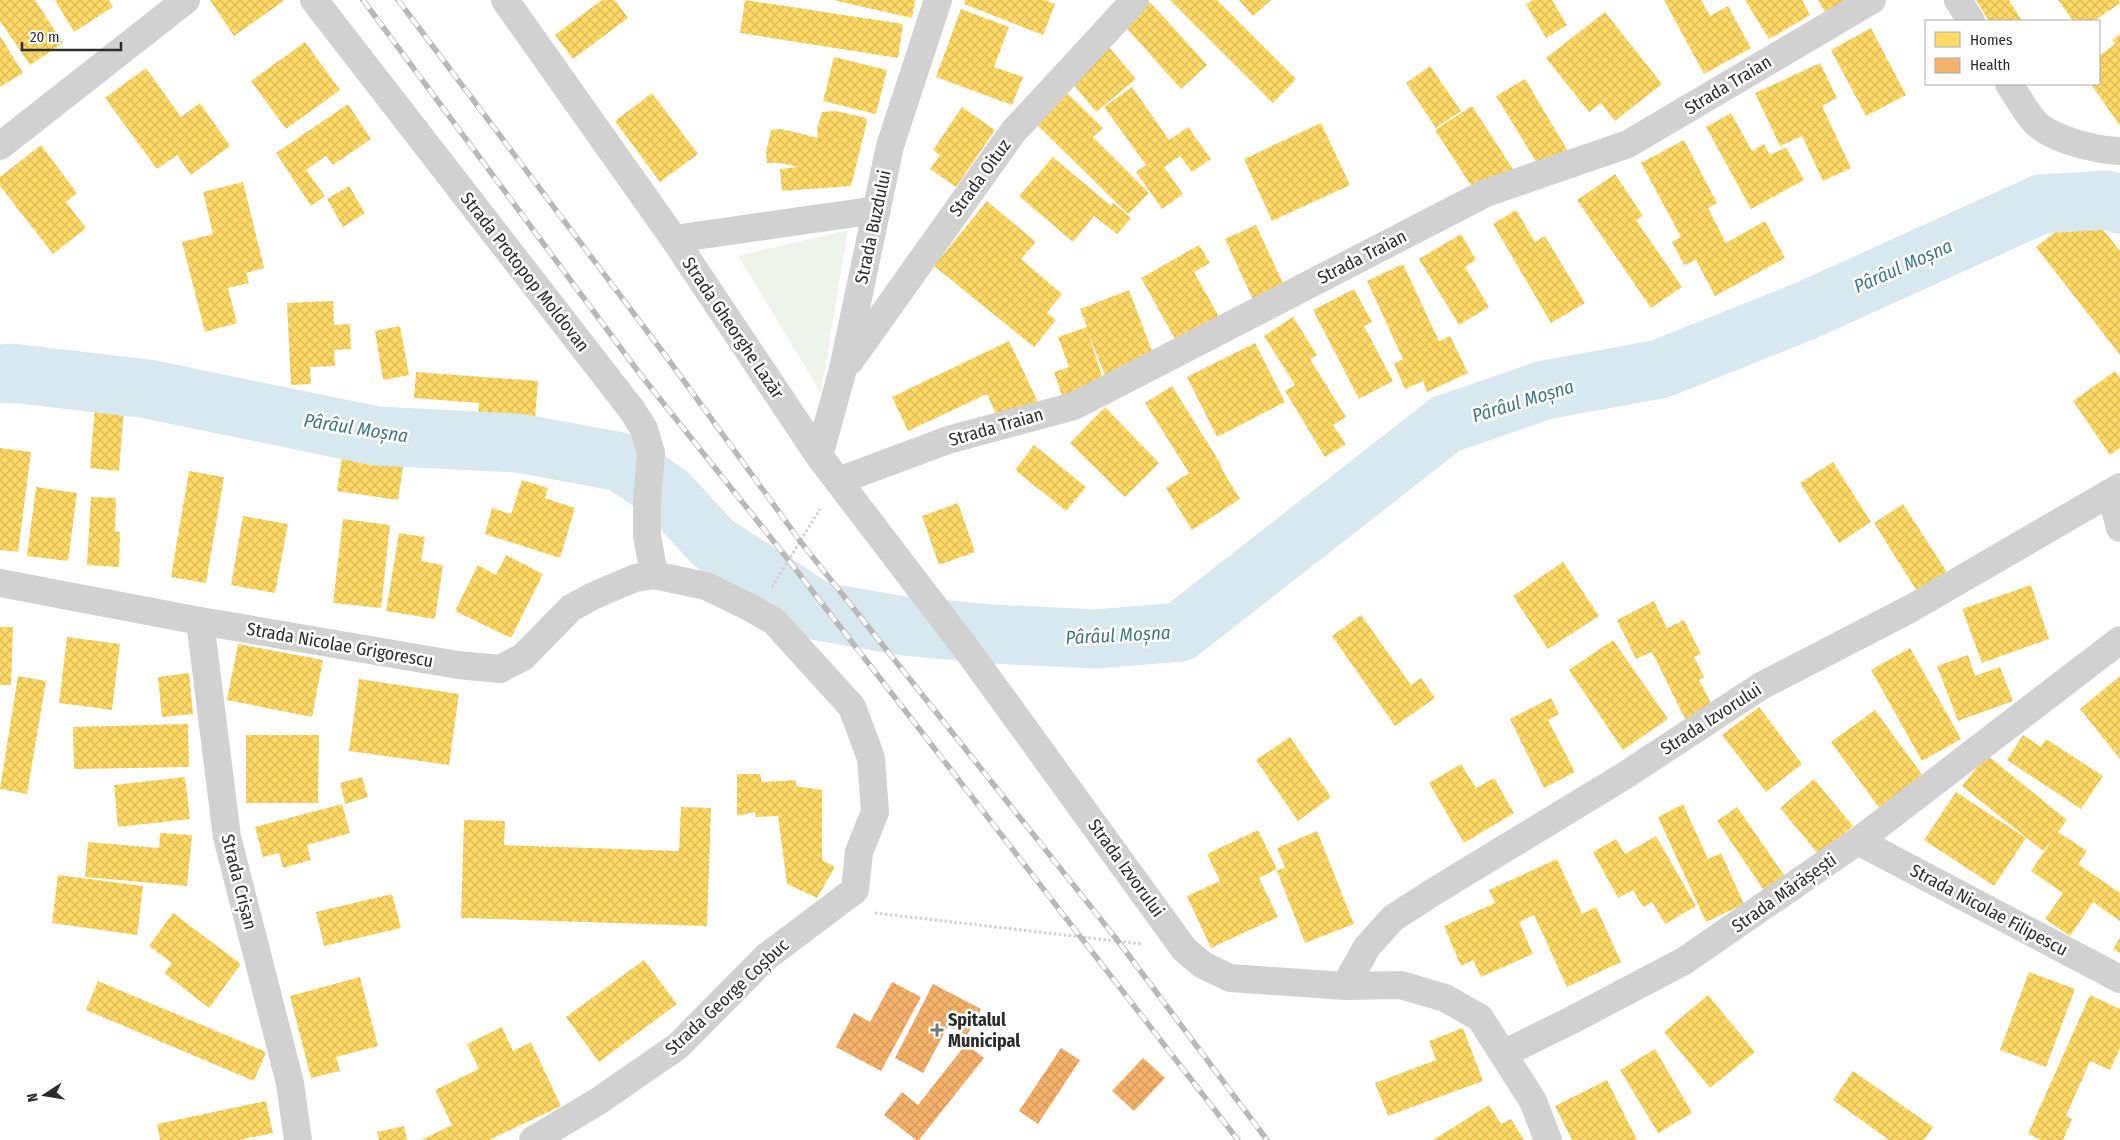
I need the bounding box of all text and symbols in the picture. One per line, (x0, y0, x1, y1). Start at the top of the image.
scale bar (22, 20, 121, 52)
legend (1925, 20, 2100, 85)
text: 20 m (30, 28, 60, 46)
text: Homes (1970, 31, 2012, 49)
street label: Strada Traian (1681, 51, 1775, 119)
text: Health (1970, 56, 2010, 74)
street label: Strada Oituz (945, 135, 1015, 221)
street label: Strada Buzdului (850, 168, 896, 286)
street label: Strada Protopop Moldovan (456, 188, 594, 356)
street label: Strada Traian (1314, 225, 1410, 289)
water label: Pârâul Moșna (1850, 234, 1956, 298)
street label: Strada Gheorghe Lazăr (677, 253, 789, 404)
water label: Pârâul Moșna (1469, 375, 1577, 427)
street label: Strada Traian (946, 403, 1046, 451)
water label: Pârâul Moșna (302, 408, 410, 448)
street label: Strada Nicolae Grigorescu (245, 618, 435, 672)
water label: Pârâul Moșna (1065, 621, 1171, 649)
street label: Strada Izvorului (1656, 678, 1766, 760)
street label: Strada Izvorului (1083, 815, 1169, 921)
street label: Strada Crișan (217, 832, 261, 932)
street label: Strada Mărășești (1727, 849, 1841, 937)
street label: Strada Nicolae Filipescu (1906, 859, 2072, 961)
street label: Strada George Coșbuc (661, 934, 793, 1060)
place label: Spitalul Municipal (948, 1009, 1020, 1052)
marker: Spitalul Municipal (930, 1023, 944, 1037)
north arrow (20, 1070, 70, 1120)
text: N (24, 1092, 42, 1103)

